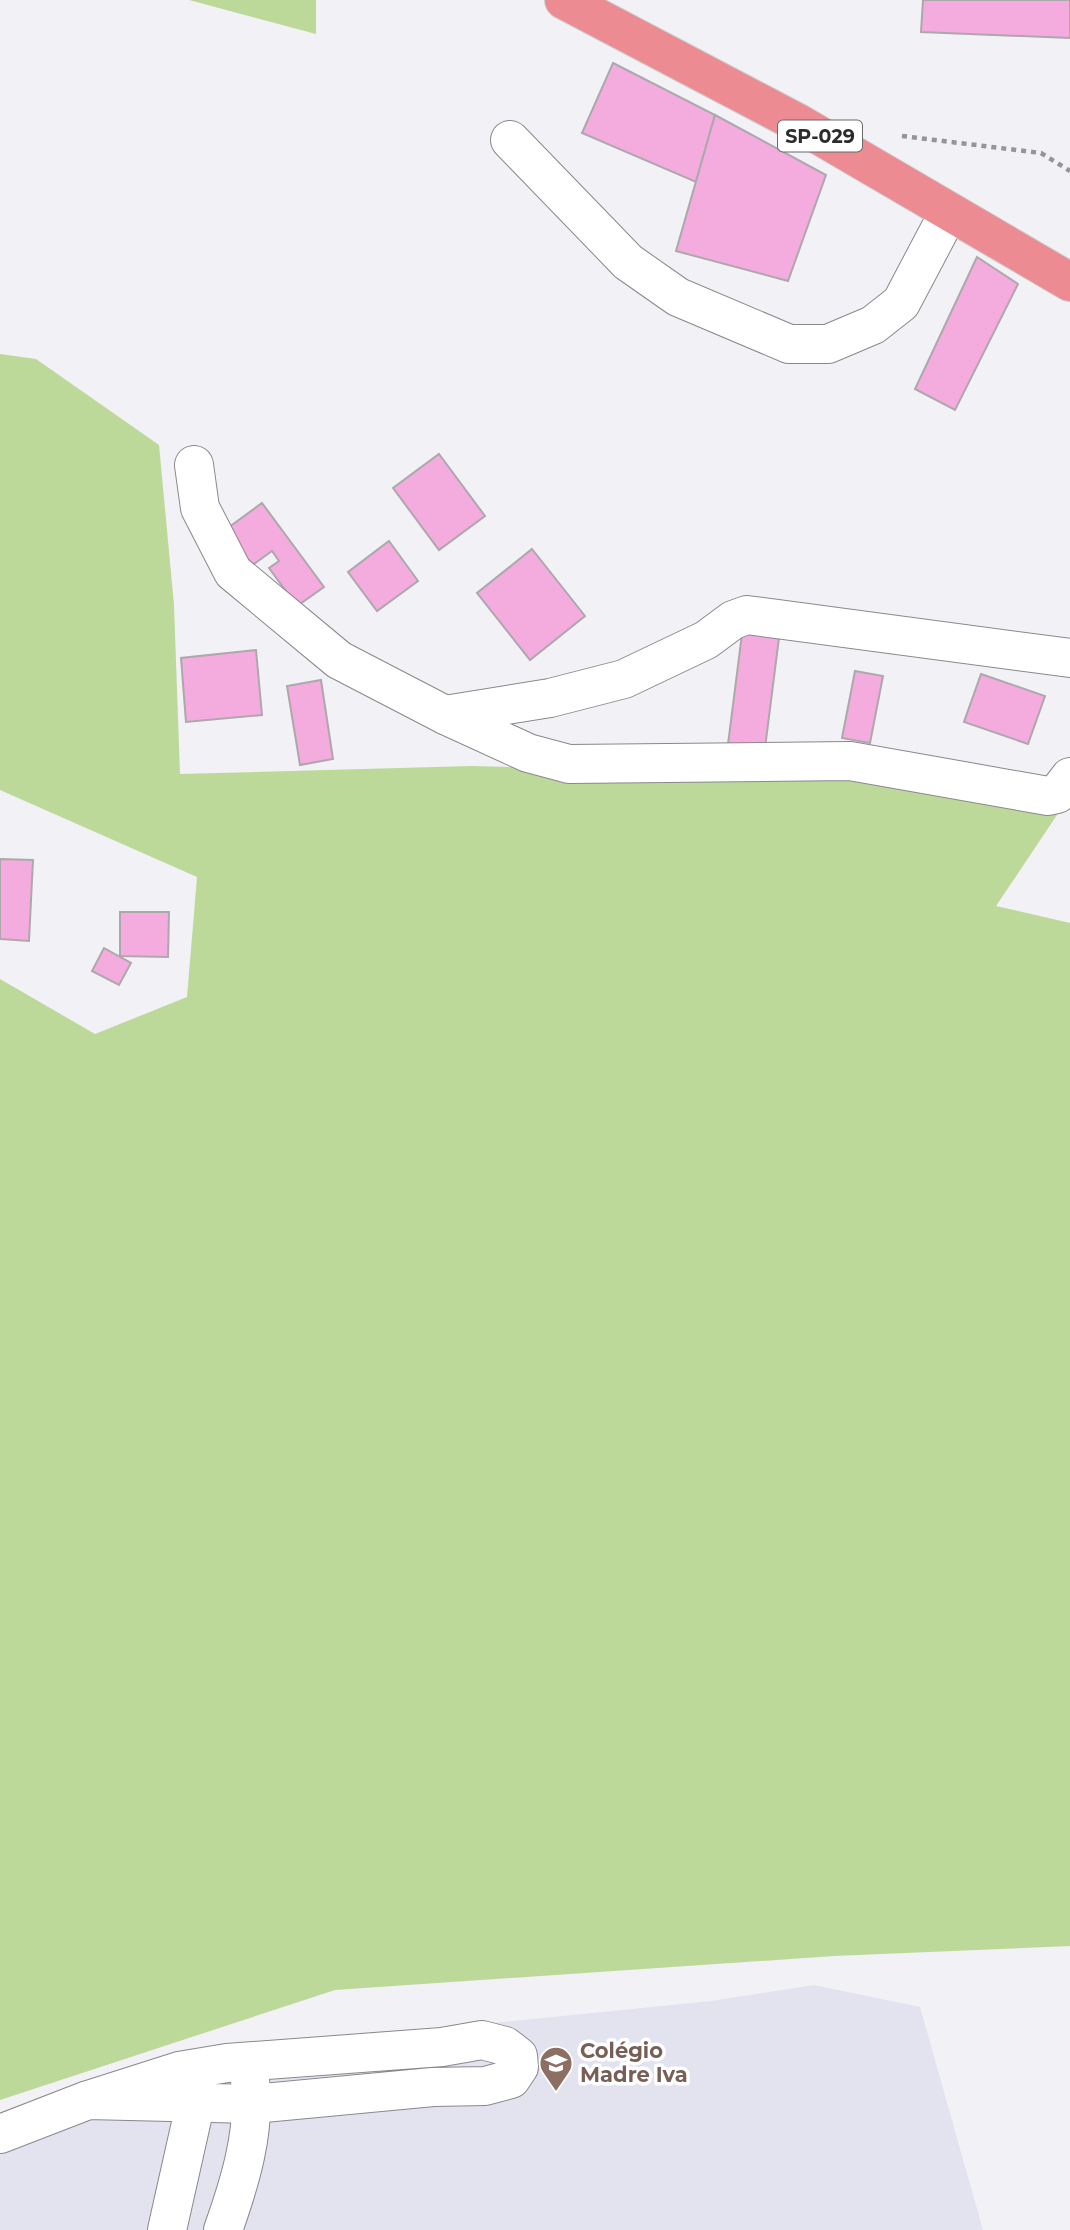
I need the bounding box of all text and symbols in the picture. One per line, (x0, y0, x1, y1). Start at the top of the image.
road number: SP-029 (778, 120, 862, 152)
place label: Colégio Madre Iva (580, 2038, 688, 2087)
school or university icon: Colégio Madre Iva (537, 2044, 575, 2093)

